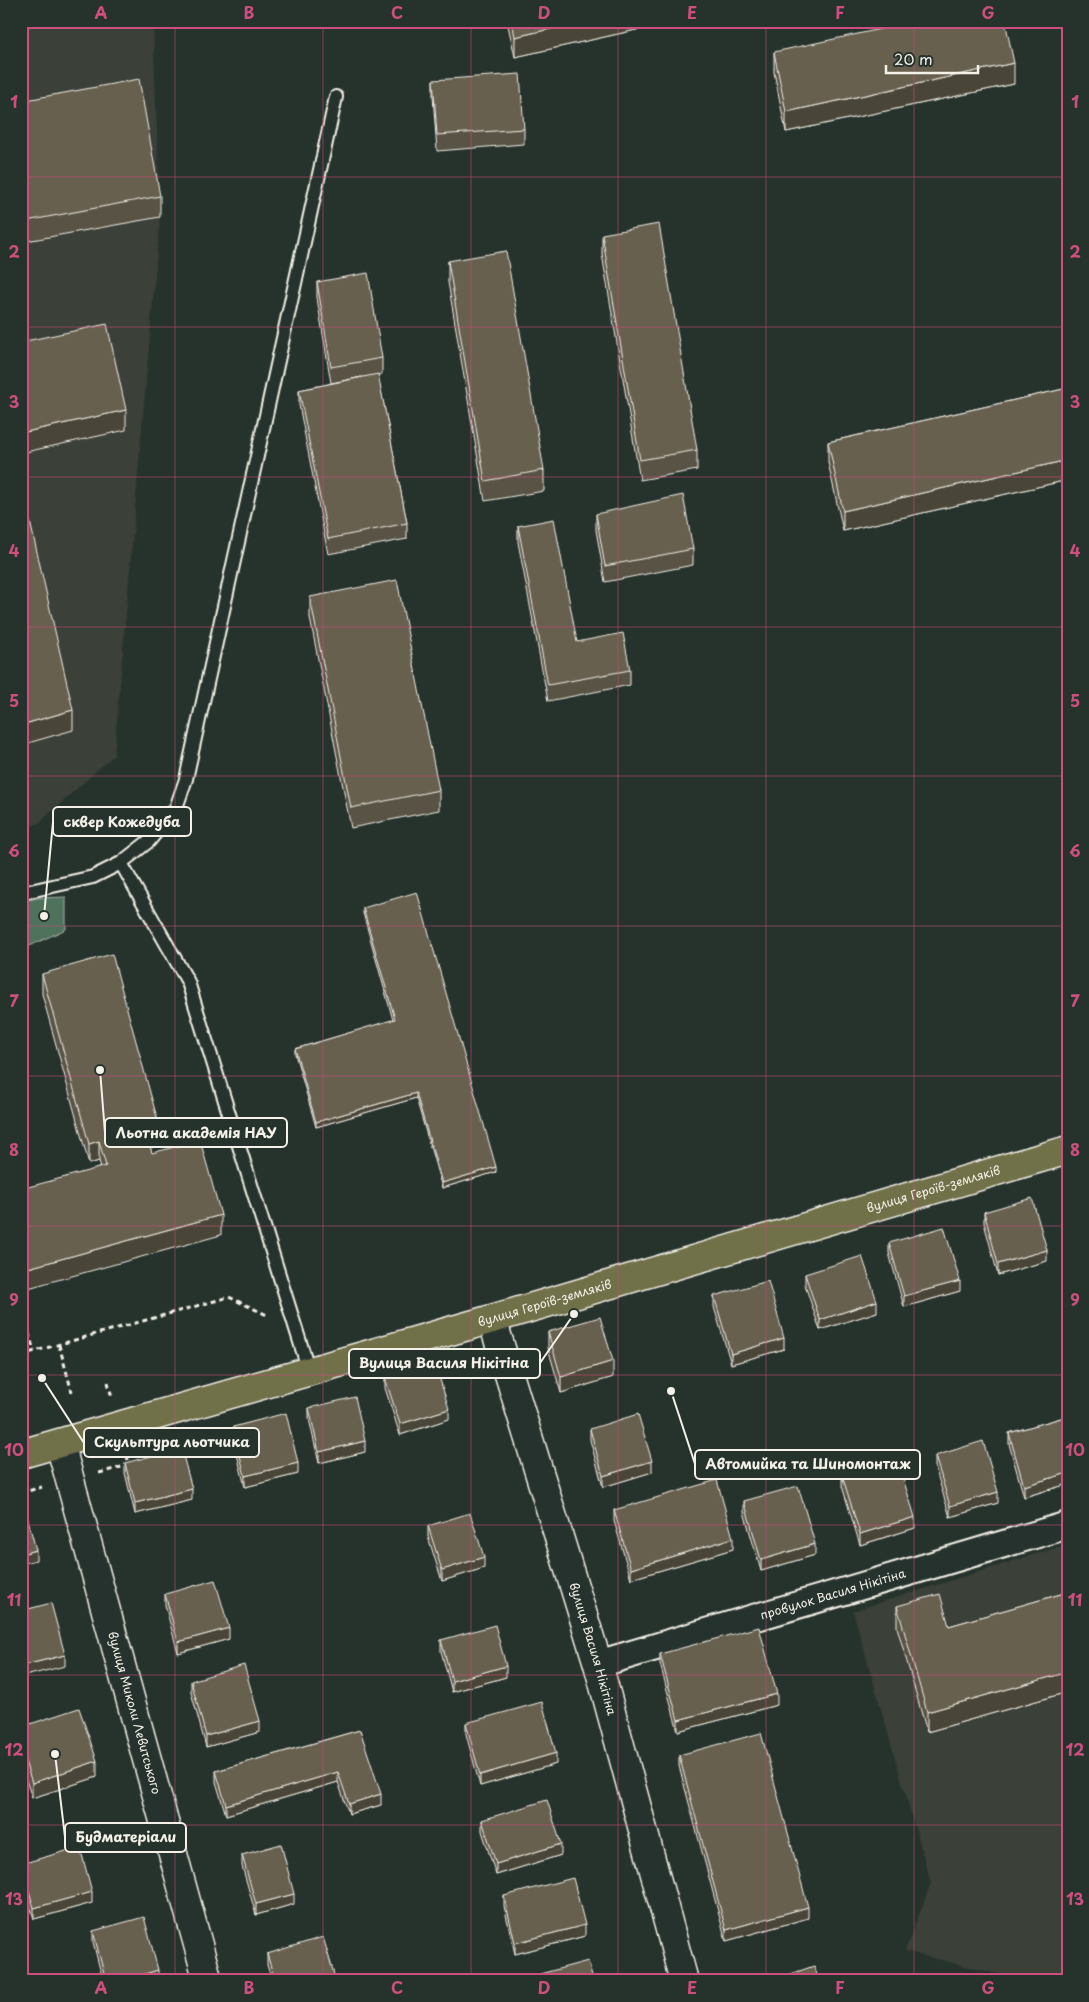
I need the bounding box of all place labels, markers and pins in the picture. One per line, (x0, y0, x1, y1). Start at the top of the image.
callout: сквер Кожедуба (53, 807, 191, 836)
callout: Льотна академія НАУ (105, 1118, 287, 1147)
callout: Вулиця Василя Нікітіна (349, 1349, 540, 1378)
callout: Скульптура льотчика (84, 1428, 259, 1457)
callout: Автомийка та Шиномонтаж (695, 1450, 920, 1479)
callout: Будматеріали (65, 1823, 186, 1852)

